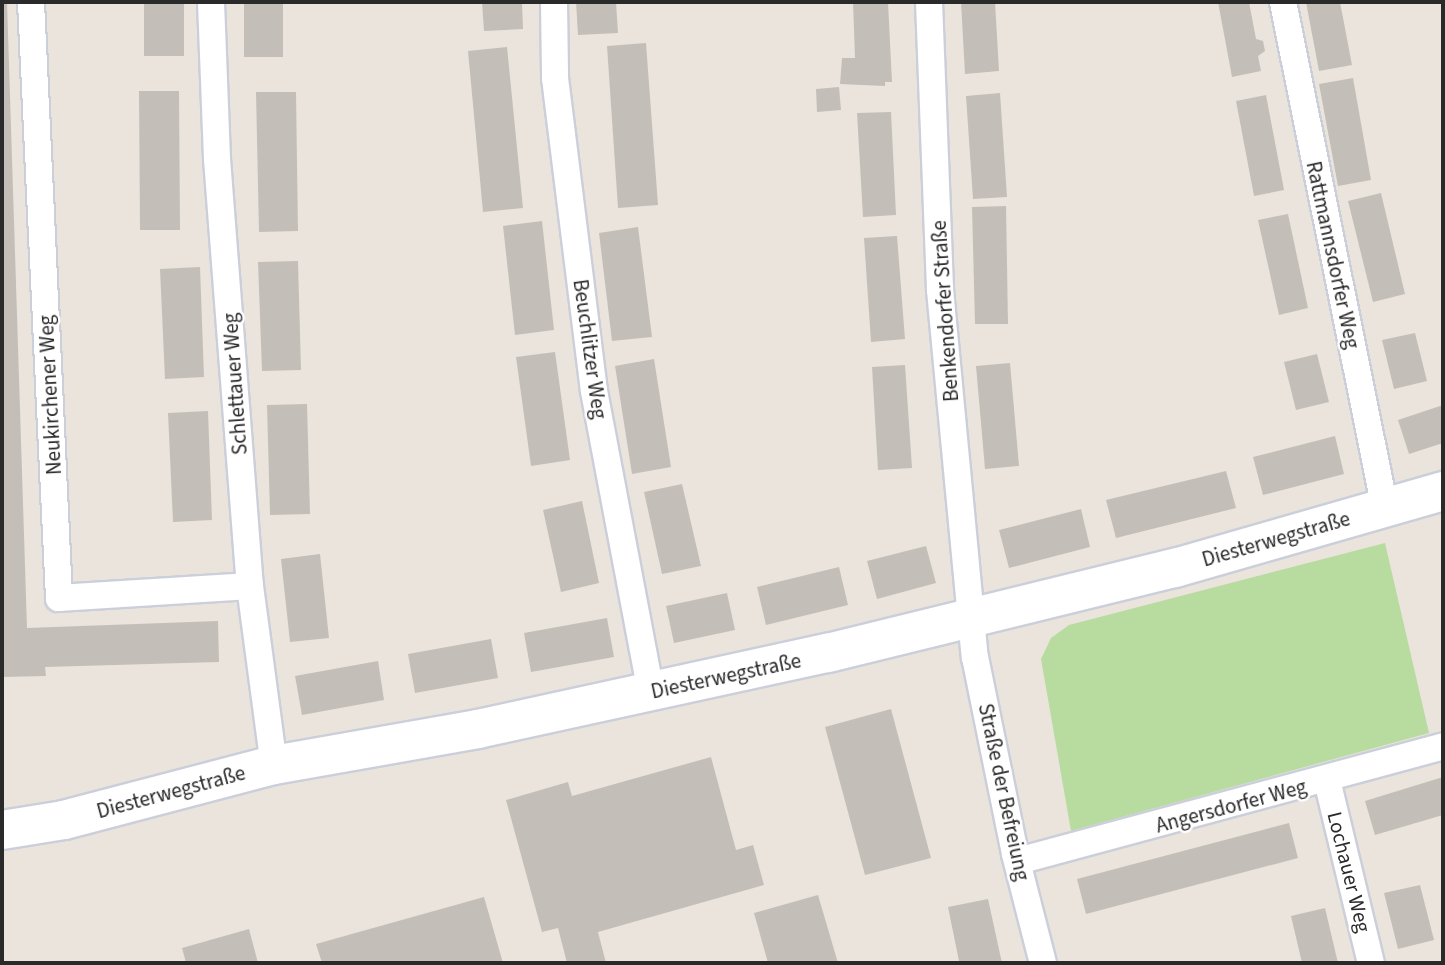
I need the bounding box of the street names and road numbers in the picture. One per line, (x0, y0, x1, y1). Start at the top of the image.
street label: Rattmannsdorfer Weg (1301, 159, 1365, 351)
street label: Benkendorfer Straße (926, 219, 964, 403)
street label: Beuchlitzer Weg (568, 278, 612, 420)
street label: Schlettauer Weg (217, 312, 253, 456)
street label: Neukirchener Weg (33, 314, 67, 476)
street label: Diesterwegstraße (1199, 506, 1353, 572)
street label: Diesterwegstraße (649, 648, 803, 704)
street label: Straße der Befreiung (973, 701, 1035, 883)
street label: Diesterwegstraße (94, 760, 248, 824)
street label: Angersdorfer Weg (1153, 774, 1309, 838)
street label: Lochauer Weg (1322, 809, 1376, 935)

